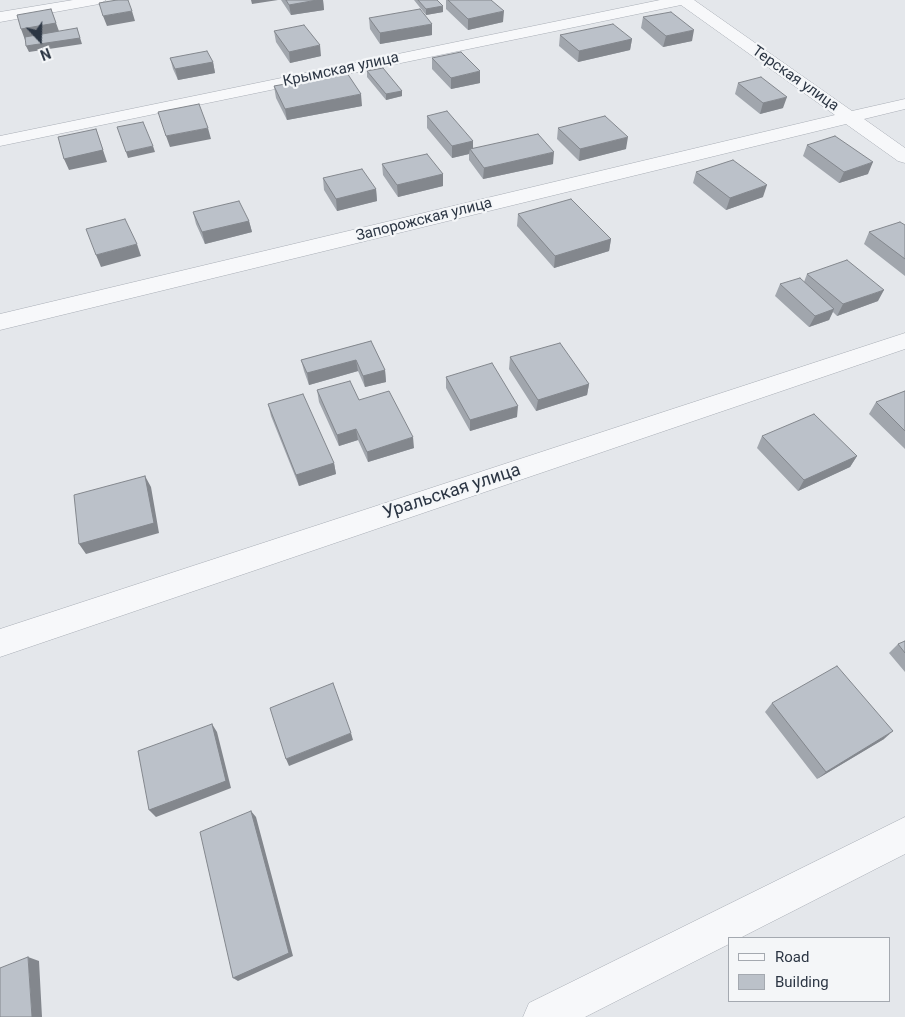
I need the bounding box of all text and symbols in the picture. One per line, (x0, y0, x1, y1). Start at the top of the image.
north arrow (15, 15, 65, 65)
street label: Терская улица (748, 42, 842, 116)
text: N (38, 45, 53, 63)
street label: Крымская улица (281, 49, 401, 91)
street label: Запорожская улица (354, 194, 494, 246)
street label: Уральская улица (381, 460, 523, 524)
legend (728, 937, 890, 1002)
text: Road (775, 948, 809, 966)
text: Building (775, 973, 829, 991)

